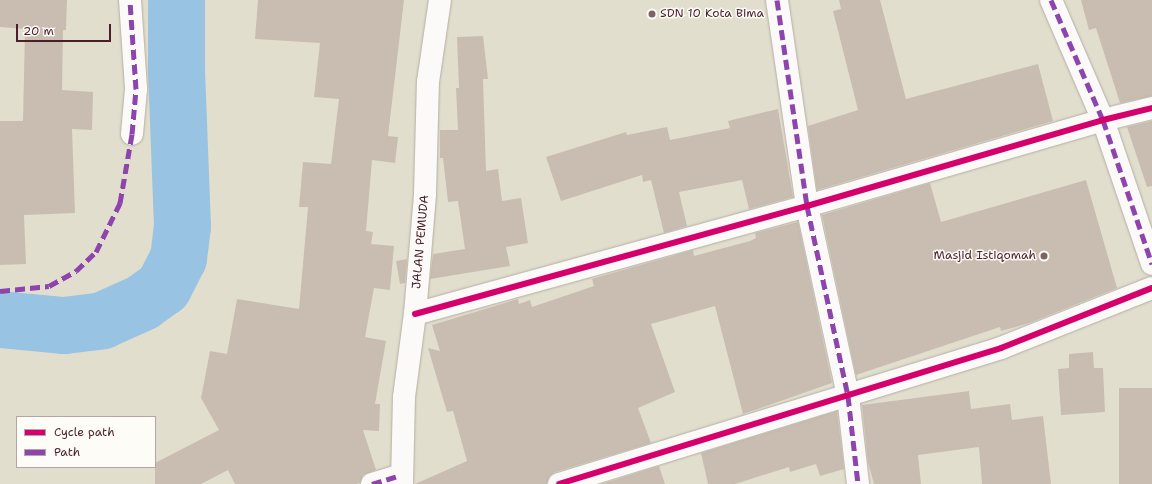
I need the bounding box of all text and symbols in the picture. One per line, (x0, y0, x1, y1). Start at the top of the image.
place label: SDN 10 Kota Bima (660, 7, 764, 21)
marker: SDN 10 Kota Bima (647, 9, 657, 19)
scale bar (18, 16, 113, 42)
text: 20 m (23, 23, 54, 39)
street label: JALAN PEMUDA (410, 194, 432, 290)
place label: Masjid Istiqomah (933, 249, 1036, 263)
marker: Masjid Istiqomah (1039, 251, 1049, 261)
legend (16, 416, 156, 468)
text: Cycle path (54, 424, 115, 440)
text: Path (54, 444, 80, 460)

